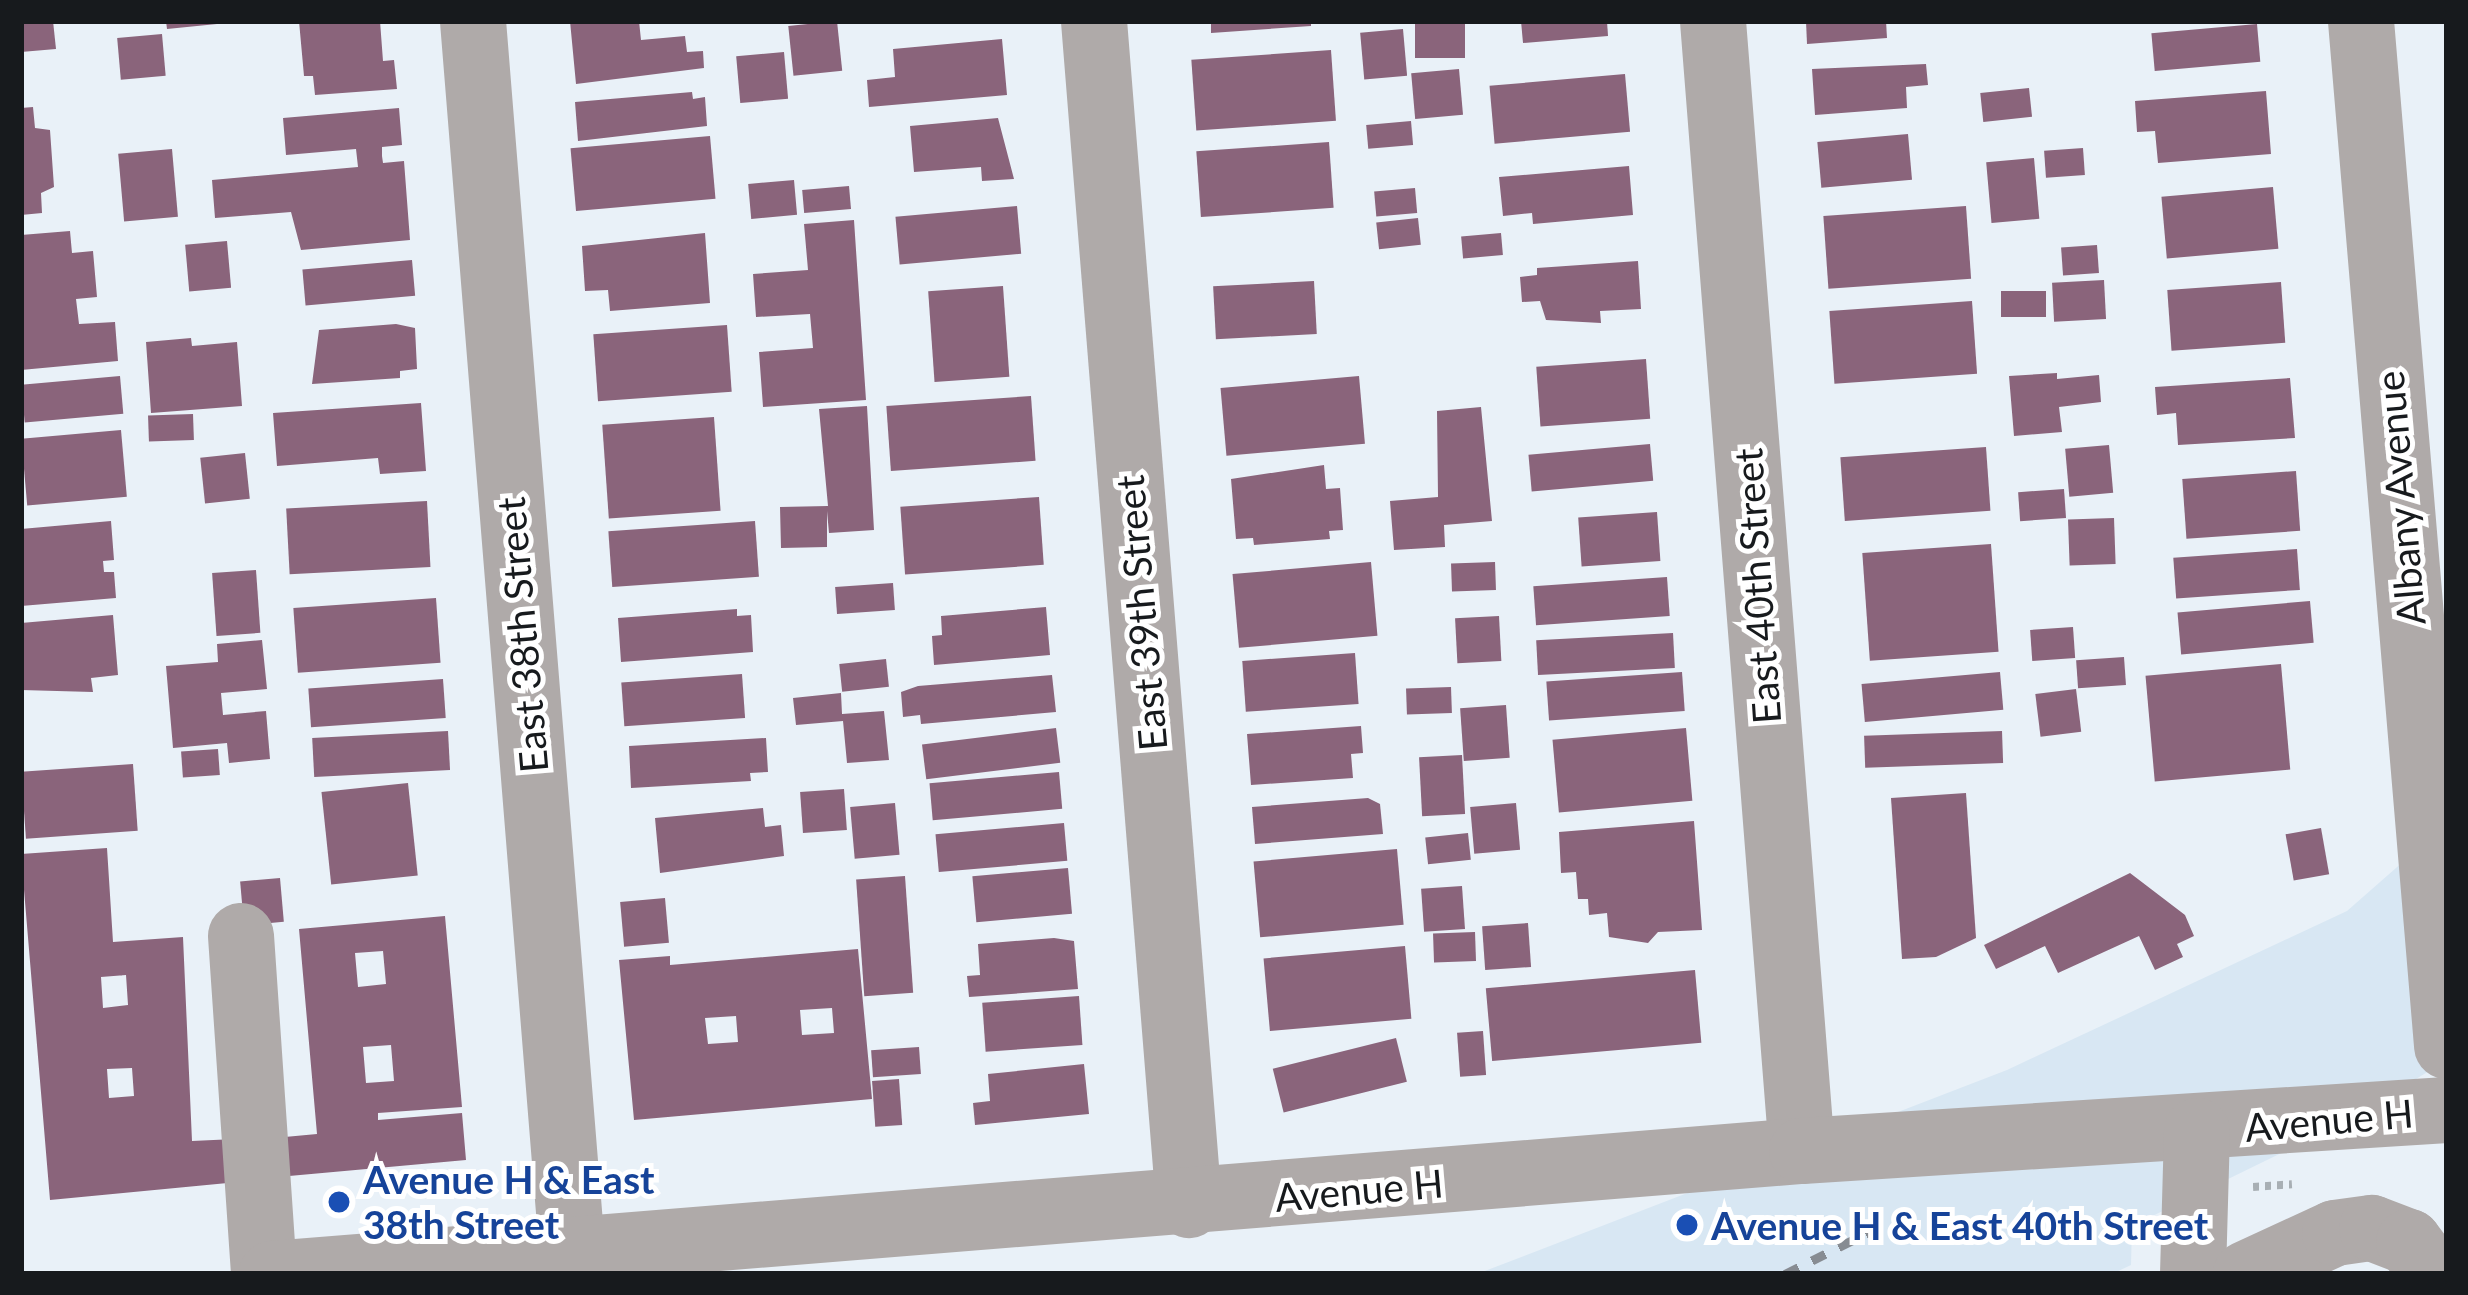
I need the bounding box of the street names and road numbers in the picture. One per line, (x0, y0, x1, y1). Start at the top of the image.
street label: Albany Avenue (2365, 368, 2435, 628)
street label: East 40th Street (1724, 447, 1790, 725)
street label: East 39th Street (1106, 473, 1176, 753)
street label: East 38th Street (487, 495, 557, 775)
street label: Avenue H (2243, 1089, 2415, 1151)
street label: Avenue H (1273, 1159, 1445, 1221)

